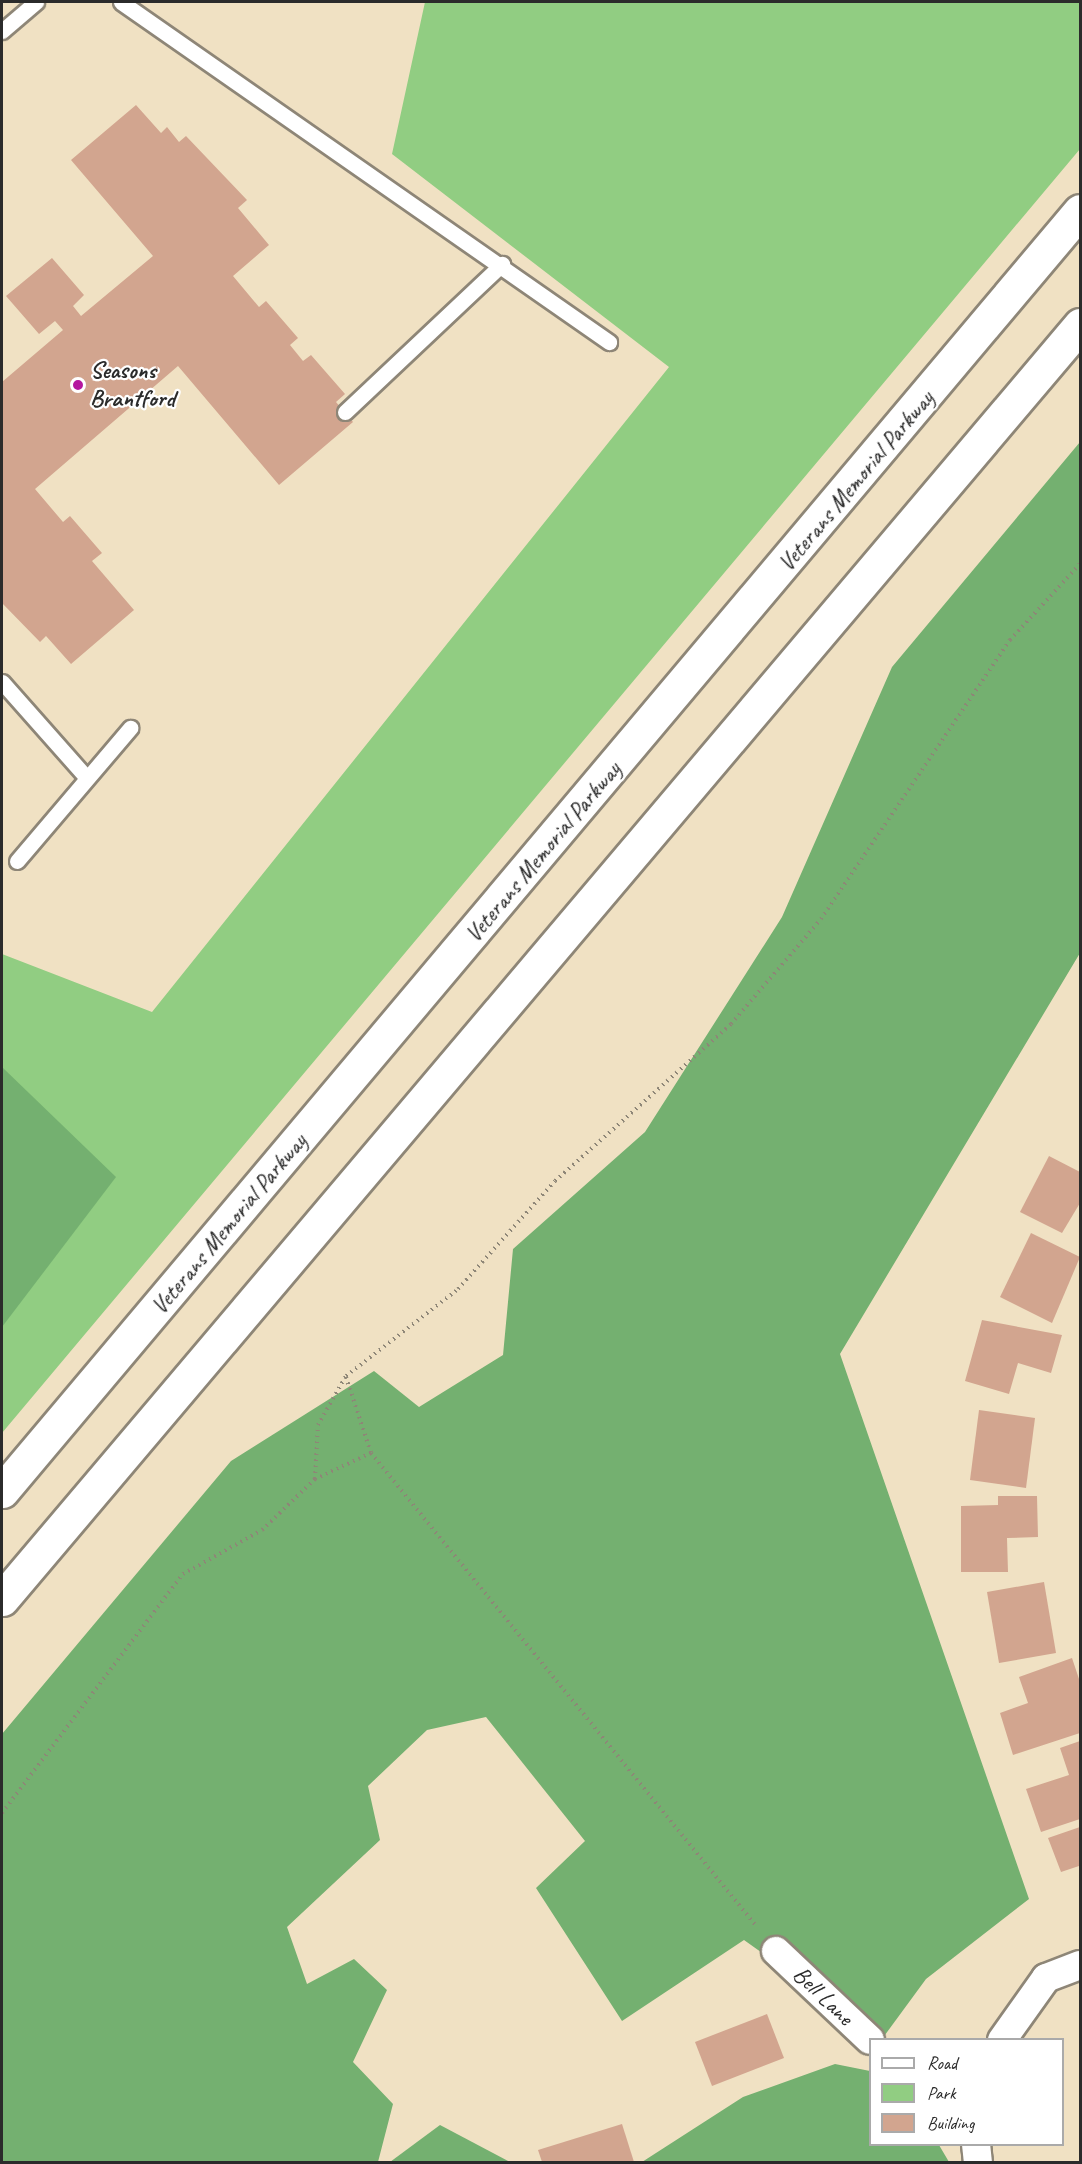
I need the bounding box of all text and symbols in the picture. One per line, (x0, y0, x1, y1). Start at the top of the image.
place label: Seasons Brantford (90, 357, 175, 413)
marker: Seasons Brantford (71, 378, 85, 392)
street label: Veterans Memorial Parkway (772, 385, 940, 577)
street label: Veterans Memorial Parkway (459, 756, 627, 948)
street label: Veterans Memorial Parkway (145, 1128, 313, 1320)
street label: Bell Lane (786, 1960, 860, 2032)
legend (869, 2038, 1064, 2146)
text: Road (927, 2052, 957, 2074)
text: Park (927, 2082, 956, 2104)
text: Building (927, 2112, 974, 2134)

